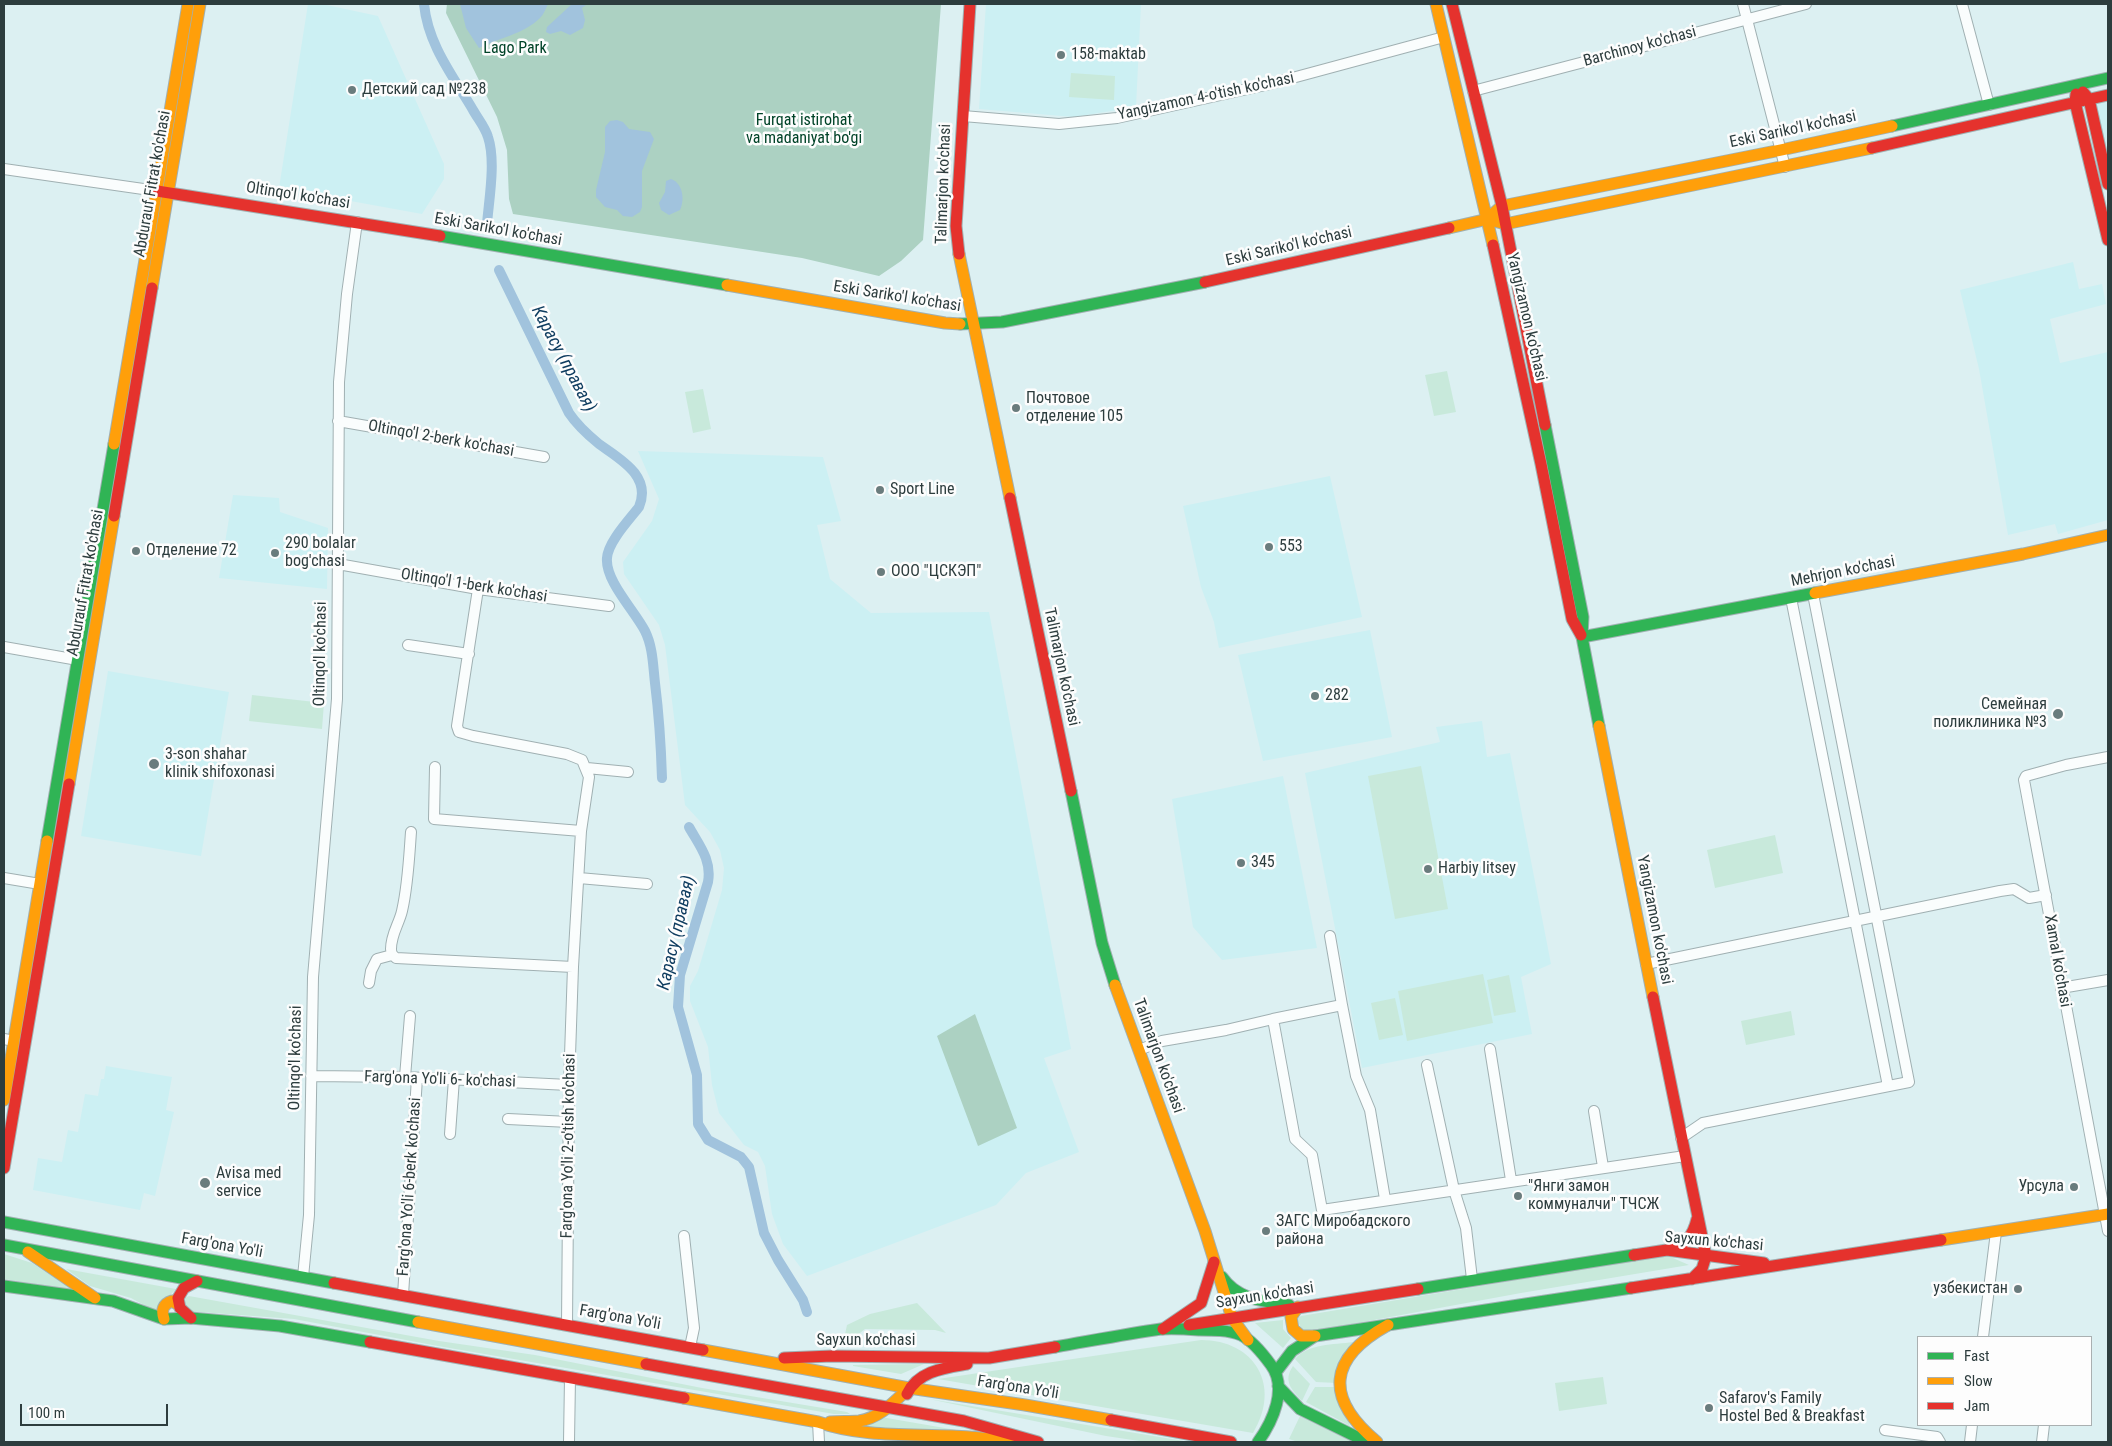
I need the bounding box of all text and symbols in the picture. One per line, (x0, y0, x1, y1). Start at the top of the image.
street label: Barchinoy ko'chasi (1581, 23, 1699, 71)
park label: Lago Park (483, 39, 547, 59)
place label: 158-maktab (1071, 45, 1146, 65)
marker: 158-maktab (1055, 49, 1067, 61)
street label: Yangizamon 4-o'tish ko'chasi (1116, 69, 1296, 125)
place label: Детский сад №238 (362, 80, 486, 100)
marker: Детский сад №238 (346, 84, 358, 96)
street label: Eski Sariko'l ko'chasi (1728, 107, 1858, 153)
street label: Abdurauf Fitrat ko'chasi (131, 109, 175, 259)
park label: Furqat istirohat va madaniyat bo'gi (746, 111, 862, 149)
street label: Talimarjon ko'chasi (932, 124, 956, 244)
street label: Oltinqo'l ko'chasi (245, 178, 351, 214)
street label: Eski Sariko'l ko'chasi (433, 209, 563, 251)
street label: Eski Sariko'l ko'chasi (1224, 223, 1354, 271)
street label: Yangizamon ko'chasi (1502, 251, 1550, 383)
street label: Eski Sariko'l ko'chasi (832, 277, 962, 317)
water label: Карасу (правая) (526, 302, 600, 416)
place label: Почтовое отделение 105 (1026, 389, 1123, 427)
marker: Почтовое отделение 105 (1010, 402, 1022, 414)
street label: Oltinqo'l 2-berk ko'chasi (367, 417, 515, 461)
place label: Sport Line (890, 480, 954, 500)
marker: Sport Line (874, 484, 886, 496)
street label: Abdurauf Fitrat ko'chasi (64, 508, 108, 658)
place label: 290 bolalar bog'chasi (285, 534, 356, 572)
place label: 553 (1279, 537, 1303, 557)
place label: Отделение 72 (146, 541, 237, 561)
marker: 553 (1263, 541, 1275, 553)
marker: Отделение 72 (130, 545, 142, 557)
marker: 290 bolalar bog'chasi (269, 547, 281, 559)
street label: Mehrjon ko'chasi (1789, 553, 1897, 591)
place label: ООО "ЦСКЭП" (891, 562, 981, 582)
street label: Oltinqo'l 1-berk ko'chasi (399, 565, 549, 607)
marker: ООО "ЦСКЭП" (875, 566, 887, 578)
street label: Oltinqo'l ko'chasi (310, 601, 332, 707)
street label: Talimarjon ko'chasi (1039, 606, 1083, 728)
place label: 282 (1325, 686, 1349, 706)
marker: 282 (1309, 690, 1321, 702)
place label: Семейная поликлиника №3 (1933, 695, 2047, 733)
marker: Семейная поликлиника №3 (2051, 707, 2065, 721)
place label: 3-son shahar klinik shifoxonasi (165, 745, 275, 783)
marker: 3-son shahar klinik shifoxonasi (147, 757, 161, 771)
place label: 345 (1251, 853, 1275, 873)
street label: Yangizamon ko'chasi (1632, 854, 1676, 986)
marker: 345 (1235, 857, 1247, 869)
place label: Harbiy litsey (1438, 859, 1516, 879)
marker: Harbiy litsey (1422, 863, 1434, 875)
water label: Карасу (правая) (653, 874, 701, 992)
street label: Xamal ko'chasi (2039, 913, 2075, 1009)
street label: Talimarjon ko'chasi (1128, 996, 1188, 1116)
street label: Oltinqo'l ko'chasi (285, 1005, 307, 1111)
street label: Farg'ona Yo'li 2-o'tish ko'chasi (558, 1053, 580, 1239)
street label: Farg'ona Yo'li 6- ko'chasi (364, 1068, 516, 1092)
street label: Farg'ona Yo'li 6-berk ko'chasi (394, 1097, 426, 1277)
place label: Avisa med service (216, 1164, 281, 1202)
marker: Avisa med service (198, 1176, 212, 1190)
place label: "Янги замон коммуналчи" ТЧСЖ (1528, 1177, 1659, 1215)
place label: Урсула (2019, 1177, 2064, 1197)
marker: Урсула (2068, 1181, 2080, 1193)
marker: "Янги замон коммуналчи" ТЧСЖ (1512, 1190, 1524, 1202)
place label: ЗАГС Миробадского района (1276, 1212, 1410, 1250)
marker: ЗАГС Миробадского района (1260, 1225, 1272, 1237)
street label: Sayxun ko'chasi (1664, 1228, 1764, 1256)
street label: Farg'ona Yo'li (180, 1229, 264, 1263)
street label: Sayxun ko'chasi (1215, 1279, 1315, 1313)
place label: узбекистан (1933, 1279, 2008, 1299)
marker: узбекистан (2012, 1283, 2024, 1295)
street label: Farg'ona Yo'li (578, 1301, 662, 1335)
street label: Sayxun ko'chasi (817, 1331, 915, 1351)
legend (1917, 1336, 2092, 1426)
text: Fast (1964, 1347, 1989, 1365)
street label: Farg'ona Yo'li (976, 1372, 1060, 1404)
text: Slow (1964, 1372, 1993, 1390)
place label: Safarov's Family Hostel Bed & Breakfast (1719, 1389, 1865, 1427)
scale bar (22, 1394, 170, 1426)
text: Jam (1964, 1397, 1990, 1415)
marker: Safarov's Family Hostel Bed & Breakfast (1703, 1402, 1715, 1414)
text: 100 m (28, 1404, 65, 1422)

